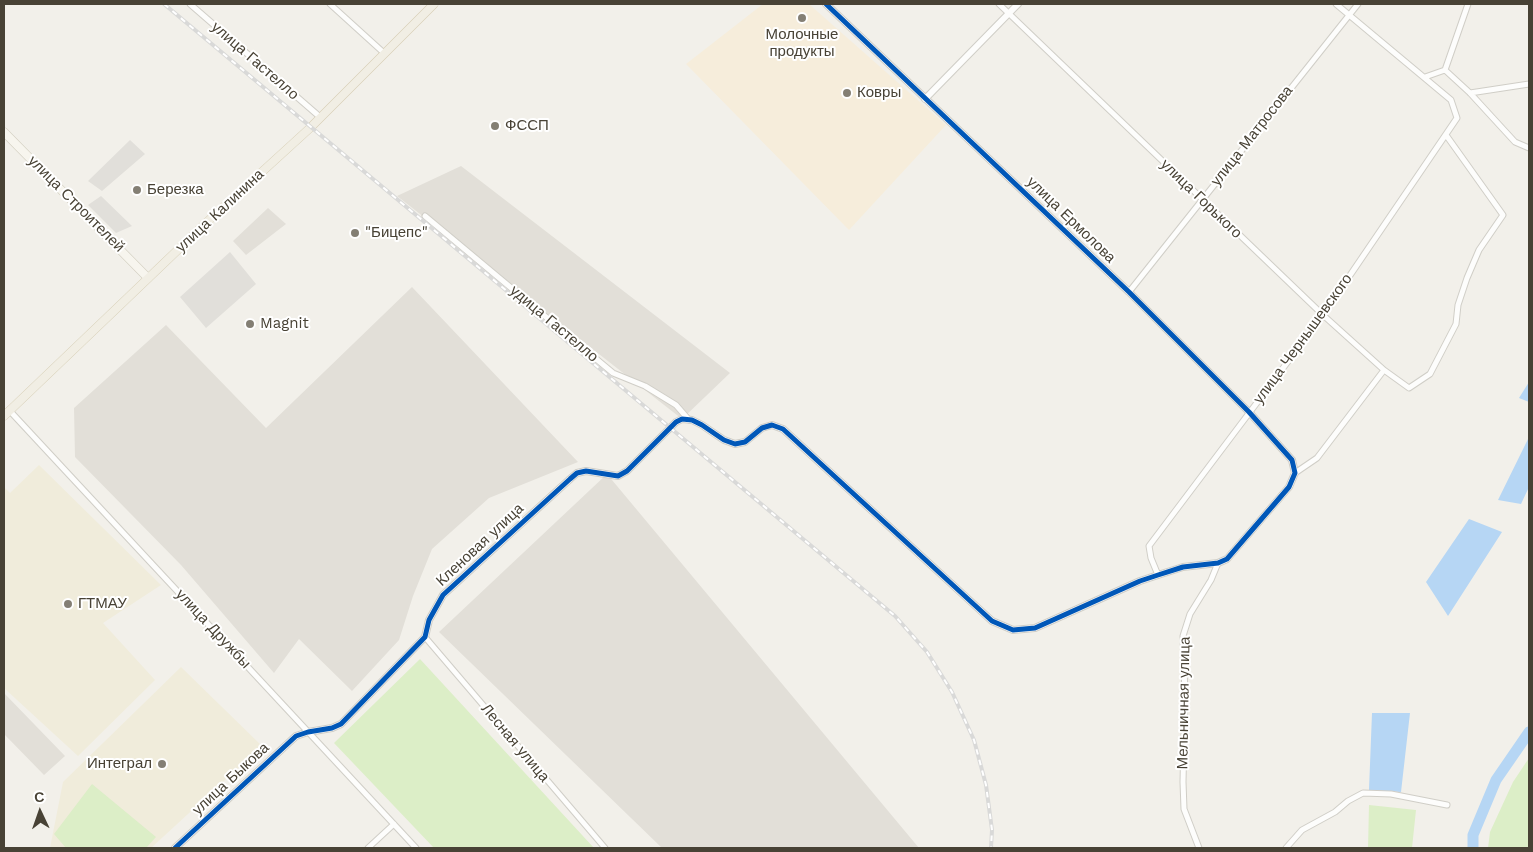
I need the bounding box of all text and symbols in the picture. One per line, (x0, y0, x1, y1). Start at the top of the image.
marker: Молочные продукты (796, 12, 808, 24)
street label: улица Гастелло (208, 18, 302, 104)
place label: Молочные продукты (766, 26, 838, 61)
street label: улица Матросова (1207, 82, 1297, 190)
place label: Ковры (857, 84, 901, 102)
marker: Ковры (841, 87, 853, 99)
place label: ФССП (505, 117, 549, 135)
marker: ФССП (489, 120, 501, 132)
street label: улица Строителей (24, 152, 128, 256)
street label: улица Горького (1156, 156, 1246, 242)
street label: улица Калинина (172, 166, 268, 256)
street label: улица Ермолова (1023, 173, 1119, 267)
place label: Березка (147, 181, 204, 199)
marker: Березка (131, 184, 143, 196)
place label: "Бицепс" (365, 224, 428, 242)
marker: "Бицепс" (349, 227, 361, 239)
street label: улица Чернышевского (1250, 270, 1356, 408)
street label: удица Гастелло (506, 282, 602, 366)
place label: Magnit (260, 315, 309, 333)
marker: Magnit (244, 318, 256, 330)
street label: Кленовая улица (433, 500, 527, 590)
street label: улица Дружбы (172, 586, 254, 672)
place label: ГТМАУ (78, 595, 127, 613)
marker: ГТМАУ (62, 598, 74, 610)
street label: Мельничная улица (1174, 637, 1194, 769)
street label: Лесная улица (477, 700, 553, 786)
street label: улица Быкова (189, 739, 273, 819)
place label: Интеграл (87, 755, 152, 773)
marker: Интеграл (156, 758, 168, 770)
north arrow (15, 787, 65, 837)
text: С (34, 789, 45, 805)

